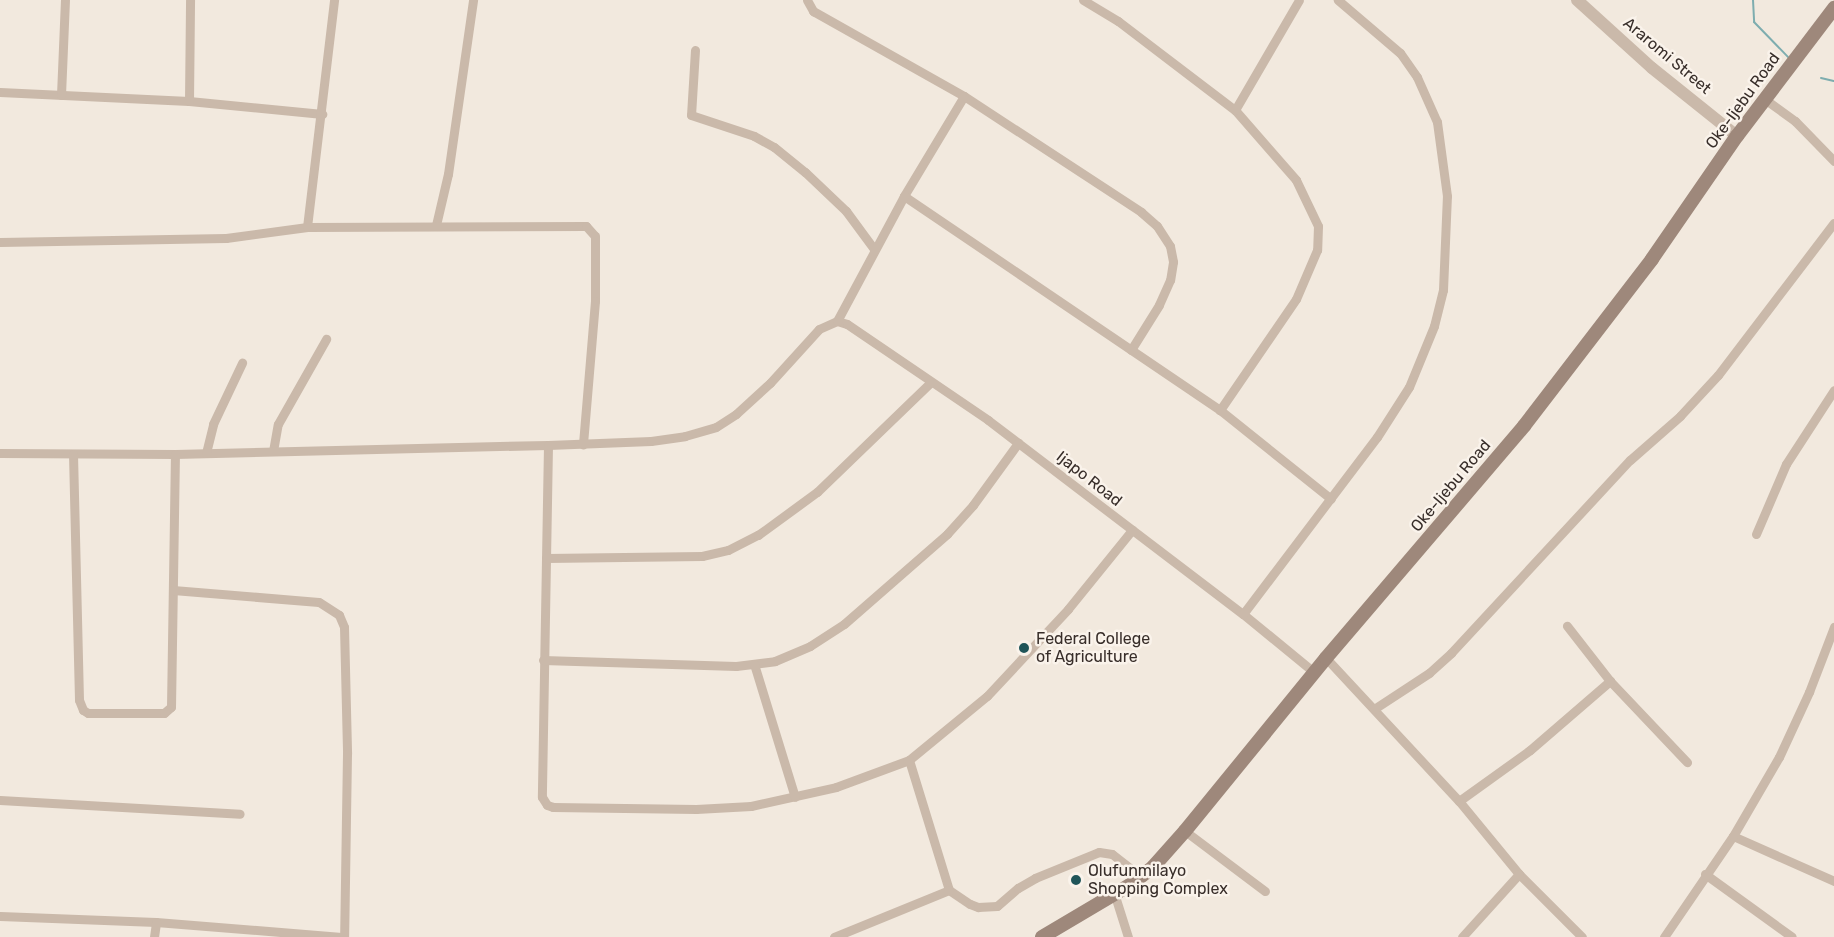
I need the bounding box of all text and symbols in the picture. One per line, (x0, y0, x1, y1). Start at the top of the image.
street label: Araromi Street (1619, 14, 1715, 98)
street label: Oke-Ijebu Road (1702, 49, 1784, 153)
street label: Oke-Ijebu Road (1407, 436, 1495, 536)
street label: Ijapo Road (1052, 447, 1126, 511)
place label: Federal College of Agriculture (1036, 629, 1150, 667)
marker: Federal College of Agriculture (1017, 641, 1031, 655)
place label: Olufunmilayo Shopping Complex (1088, 861, 1228, 899)
marker: Olufunmilayo Shopping Complex (1069, 873, 1083, 887)

